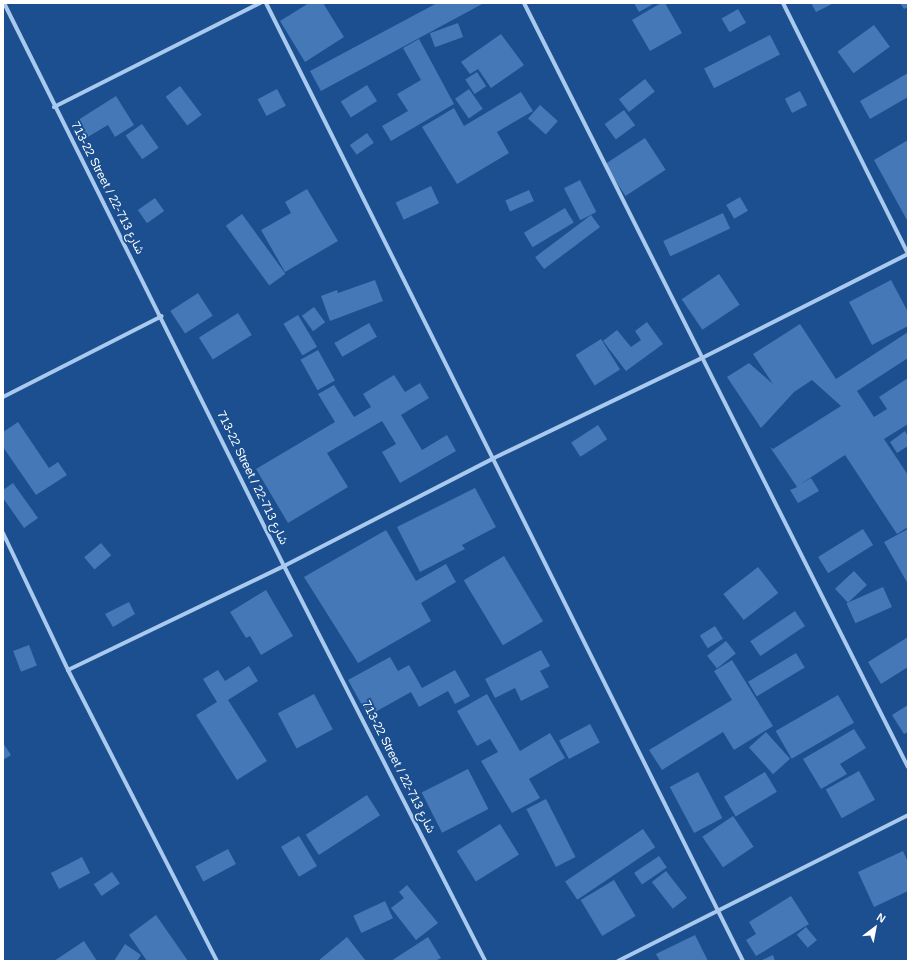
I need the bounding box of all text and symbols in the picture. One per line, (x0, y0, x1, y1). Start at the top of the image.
street label: 713-22 Street / شارع 713-22 (67, 119, 147, 257)
street label: 713-22 Street / شارع 713-22 (213, 409, 291, 547)
street label: 713-22 Street / شارع 713-22 (358, 698, 438, 836)
north arrow (855, 908, 895, 948)
text: N (875, 911, 888, 925)

